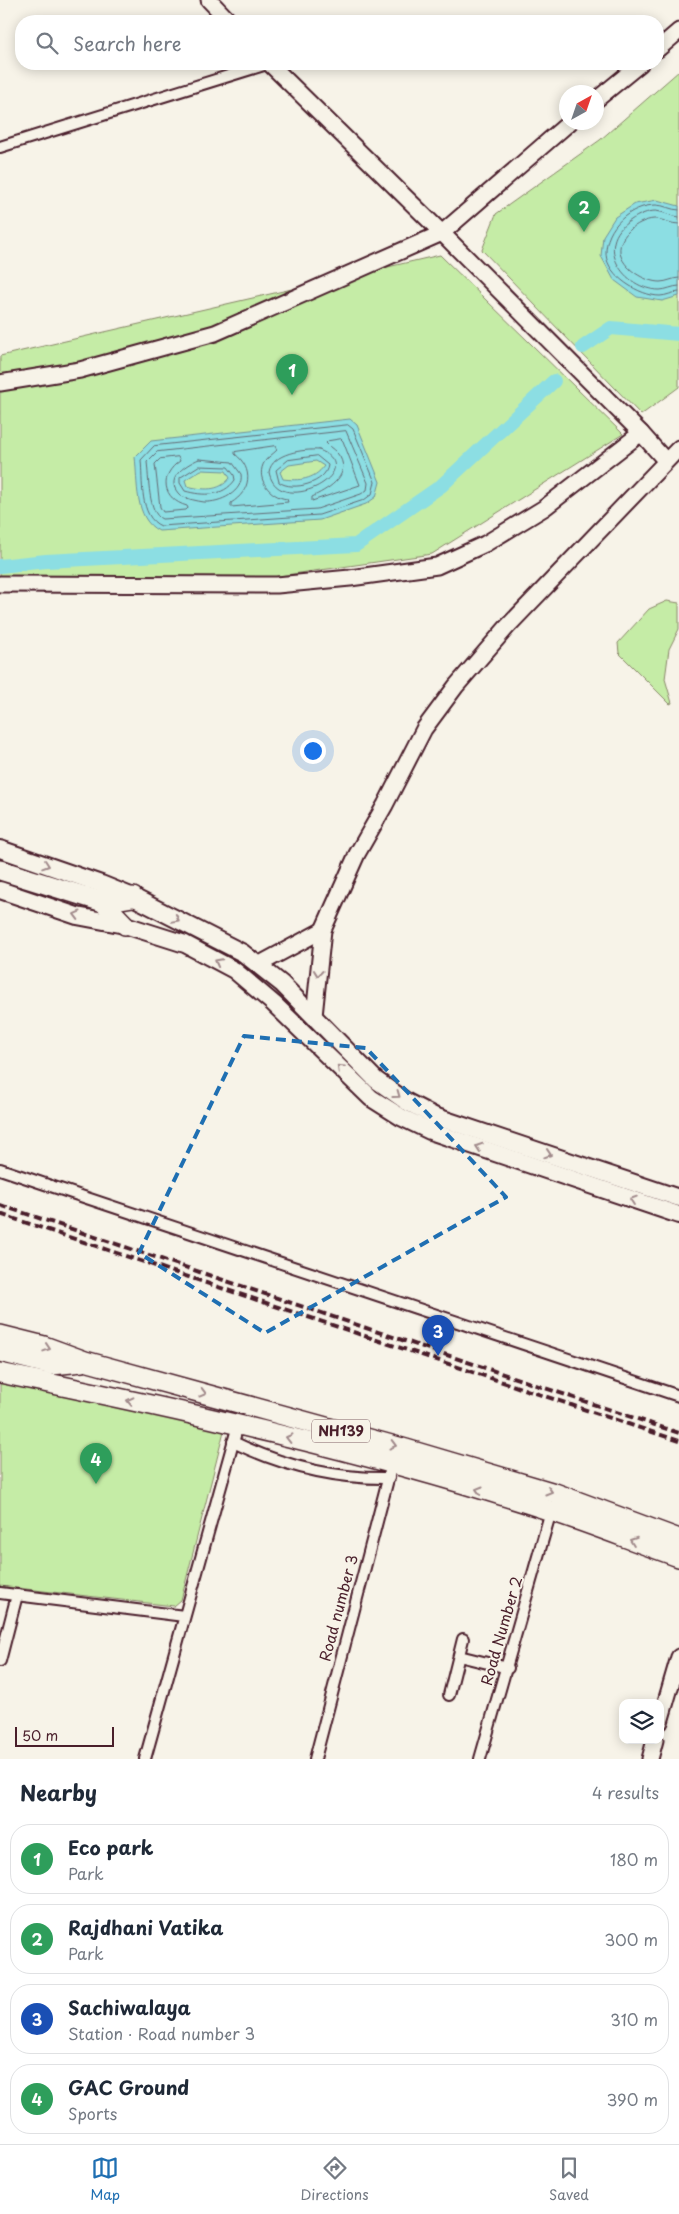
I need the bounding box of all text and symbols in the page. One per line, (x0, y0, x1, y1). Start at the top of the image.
search box (15, 15, 664, 70)
icon: search (33, 29, 61, 57)
text: Search here (73, 29, 182, 57)
north arrow (559, 85, 604, 130)
pin: 2 (568, 191, 600, 232)
pin: 1 (276, 354, 308, 395)
your location (300, 738, 326, 764)
one-way arrow (41, 859, 50, 869)
one-way arrow (73, 910, 82, 921)
one-way arrow (171, 913, 180, 923)
one-way arrow (214, 958, 223, 968)
one-way arrow (313, 969, 324, 977)
one-way arrow (337, 1065, 346, 1074)
one-way arrow (391, 1089, 401, 1098)
one-way arrow (475, 1143, 484, 1153)
one-way arrow (543, 1148, 551, 1158)
one-way arrow (629, 1196, 638, 1206)
pin: 3 (422, 1315, 454, 1356)
one-way arrow (42, 1342, 51, 1352)
one-way arrow (198, 1388, 206, 1398)
one-way arrow (126, 1396, 135, 1407)
road number: NH139 (312, 1420, 370, 1442)
one-way arrow (285, 1433, 293, 1443)
one-way arrow (389, 1439, 398, 1450)
pin: 4 (80, 1443, 112, 1484)
one-way arrow (475, 1485, 484, 1495)
one-way arrow (545, 1486, 553, 1496)
one-way arrow (629, 1537, 638, 1547)
street label: Road number 3 (312, 1552, 363, 1664)
street label: Road Number 2 (474, 1573, 527, 1688)
map controls (619, 1699, 664, 1744)
button: layers (619, 1699, 664, 1744)
scale bar (15, 1724, 114, 1747)
text: 50 m (22, 1725, 58, 1746)
text: Nearby (20, 1776, 97, 1808)
text: 4 results (592, 1780, 659, 1804)
text: Eco park (68, 1833, 154, 1861)
text: 1 (33, 1847, 41, 1871)
text: 180 m (610, 1847, 658, 1871)
text: Park (68, 1861, 104, 1885)
text: Rajdhani Vatika (68, 1913, 223, 1941)
text: 2 (31, 1927, 43, 1951)
text: 300 m (604, 1927, 658, 1951)
text: Park (68, 1941, 104, 1965)
text: Sachiwalaya (68, 1993, 191, 2021)
text: 3 (32, 2007, 42, 2031)
text: 310 m (610, 2007, 658, 2031)
text: Station · Road number 3 (68, 2021, 255, 2045)
text: GAC Ground (68, 2073, 189, 2101)
text: 4 (32, 2087, 42, 2111)
text: 390 m (607, 2087, 658, 2111)
text: Sports (68, 2101, 117, 2125)
tab: Map (90, 2154, 120, 2205)
tab: Directions (301, 2154, 369, 2205)
tab: Saved (549, 2154, 589, 2205)

